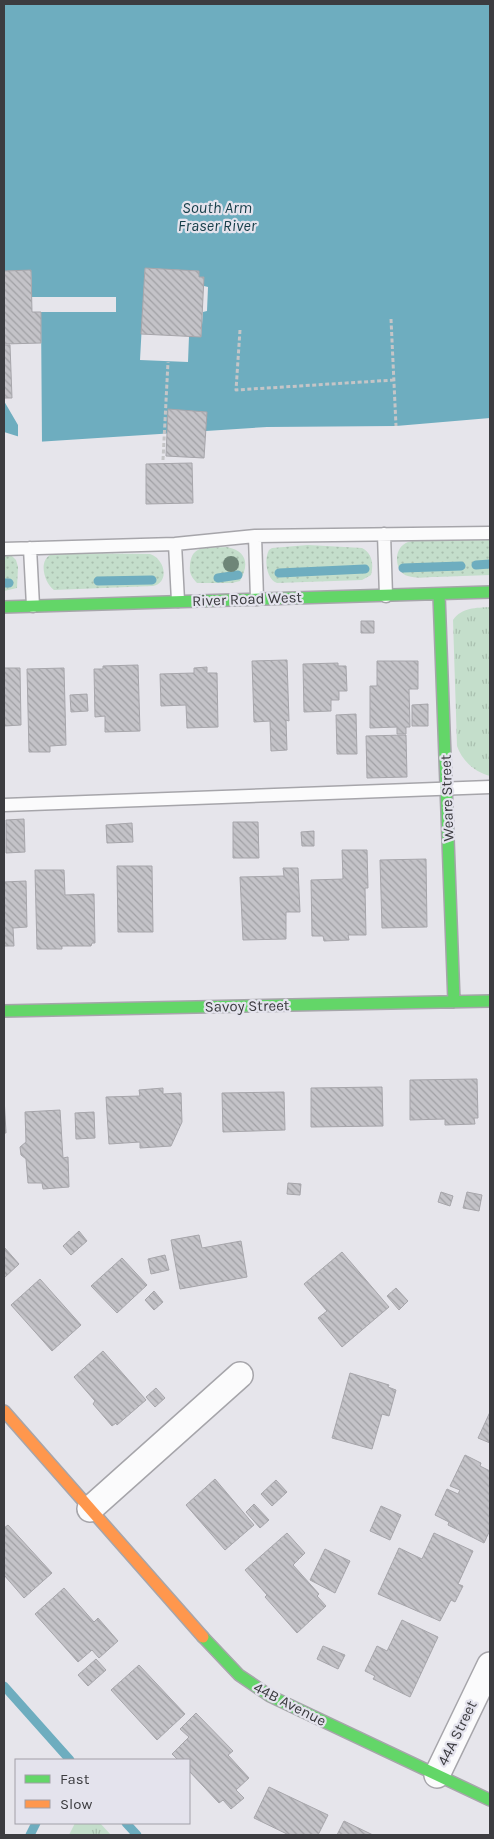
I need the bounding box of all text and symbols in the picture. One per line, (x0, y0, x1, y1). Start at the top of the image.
water label: South Arm Fraser River (178, 198, 257, 235)
street label: River Road West (192, 588, 303, 610)
street label: Weare Street (436, 754, 458, 842)
street label: Savoy Street (204, 996, 290, 1016)
street label: 44B Avenue (251, 1678, 329, 1730)
street label: 44A Street (434, 1697, 481, 1768)
legend (15, 1759, 190, 1824)
text: Fast (60, 1770, 90, 1788)
text: Slow (60, 1795, 92, 1813)

